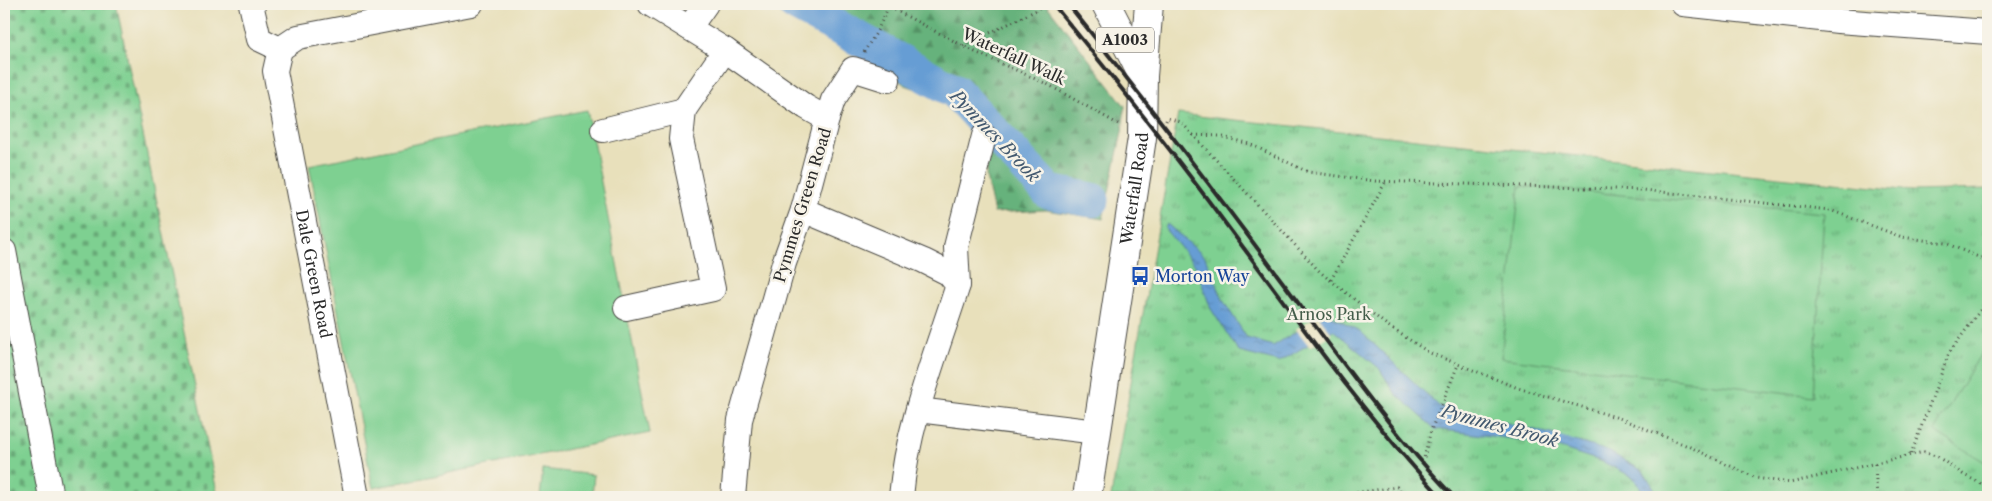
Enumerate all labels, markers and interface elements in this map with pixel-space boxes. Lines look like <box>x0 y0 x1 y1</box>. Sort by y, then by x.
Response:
street label: Waterfall Walk <box>958 23 1070 89</box>
road number: A1003 <box>1096 28 1154 52</box>
water label: Pymmes Brook <box>944 84 1045 187</box>
street label: Pymmes Green Road <box>769 125 835 285</box>
street label: Waterfall Road <box>1116 132 1152 247</box>
street label: Dale Green Road <box>292 208 336 340</box>
bus stop icon: Morton Way <box>1129 265 1151 287</box>
place label: Morton Way <box>1155 266 1251 286</box>
park label: Arnos Park <box>1286 304 1372 324</box>
water label: Pymmes Brook <box>1437 399 1562 452</box>

